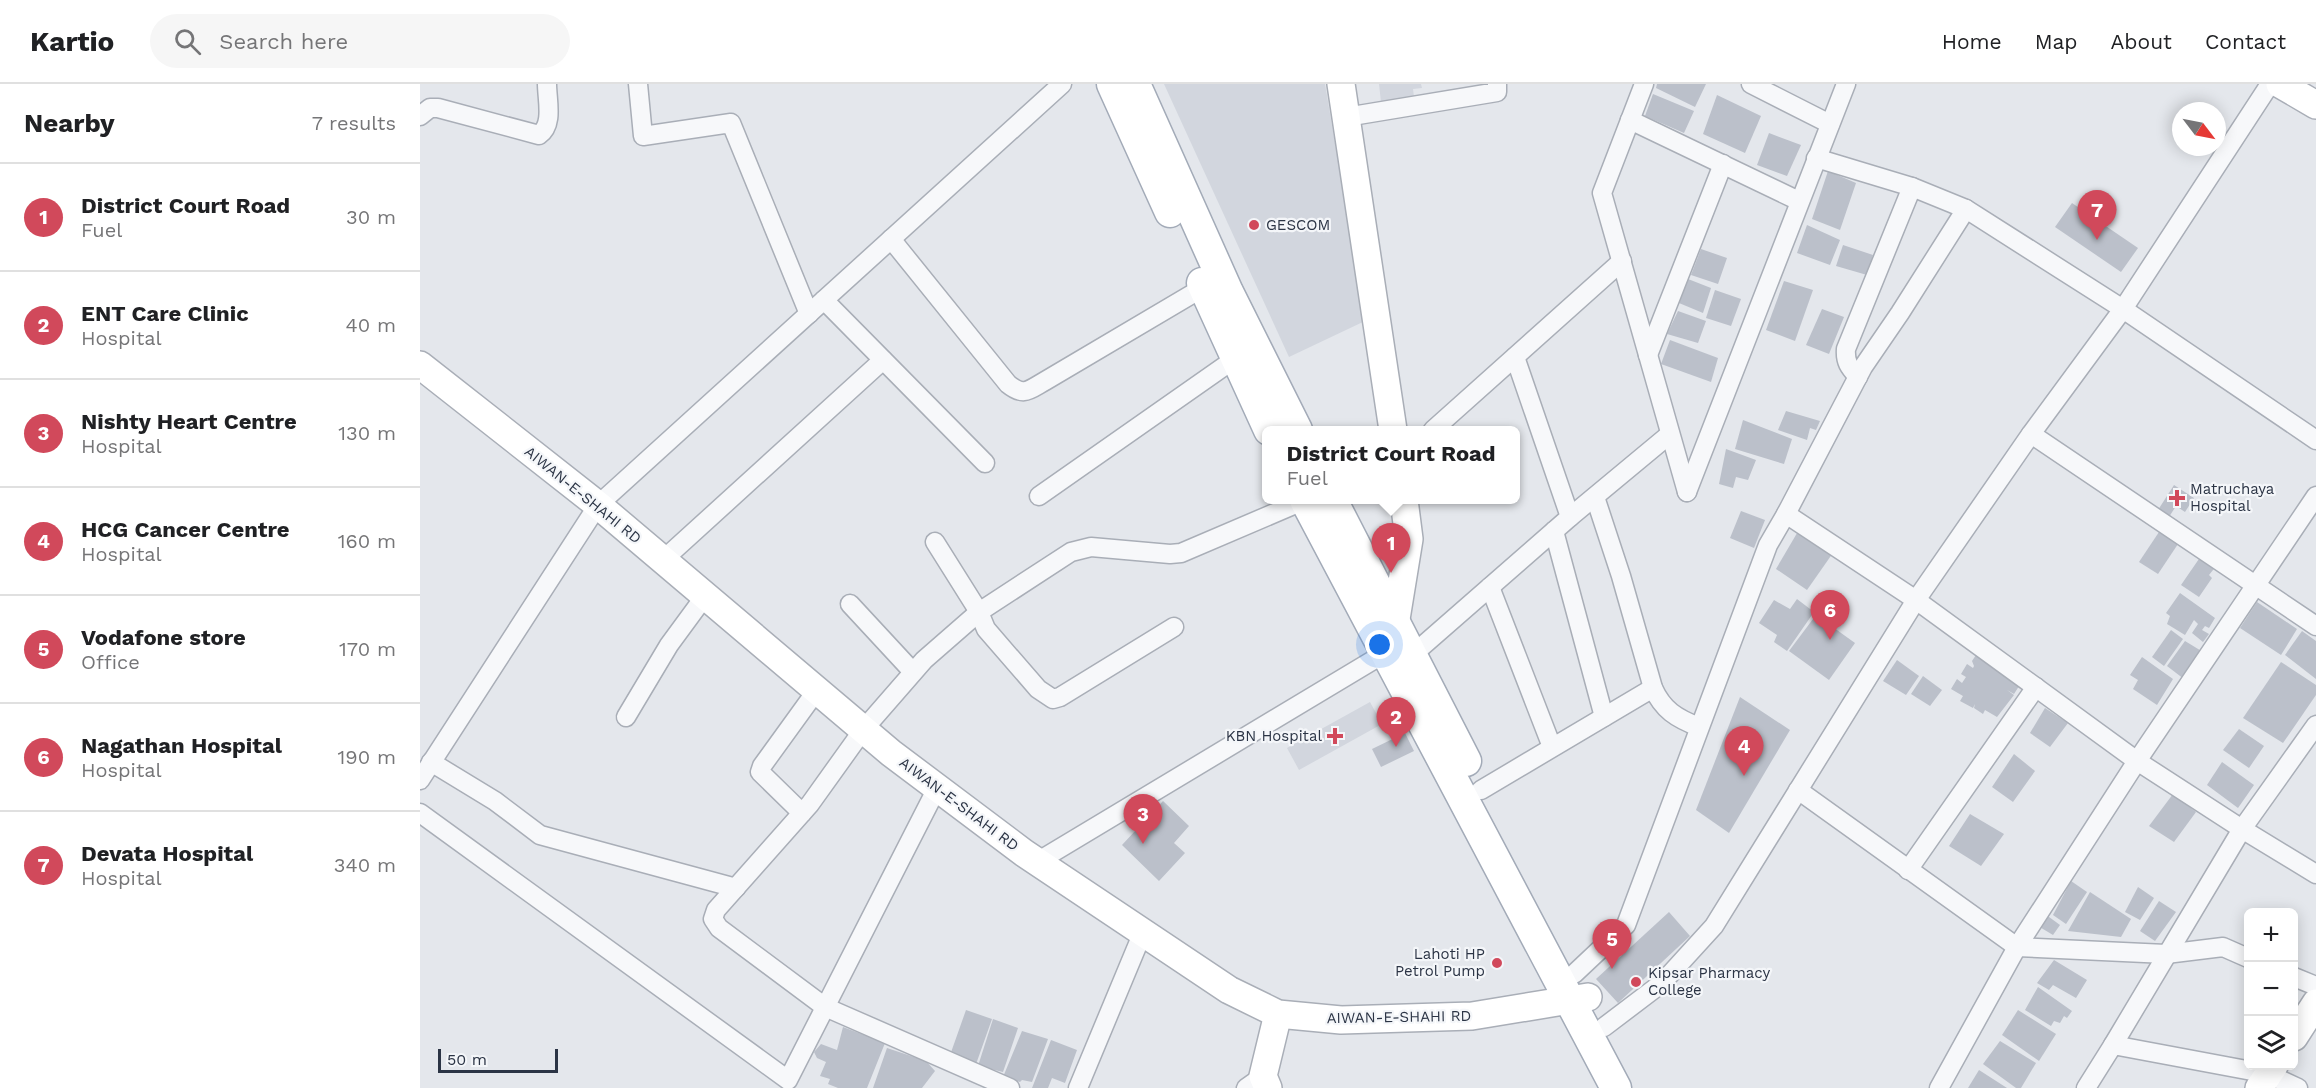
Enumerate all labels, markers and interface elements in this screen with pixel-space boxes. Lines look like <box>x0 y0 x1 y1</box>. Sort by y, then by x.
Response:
search box <box>150 14 570 68</box>
text: Kartio <box>30 25 114 58</box>
icon: search <box>171 25 204 58</box>
text: Search here <box>219 29 348 54</box>
text: Home <box>1942 29 2002 54</box>
text: Map <box>2035 29 2078 54</box>
text: About <box>2111 29 2172 54</box>
text: Contact <box>2205 29 2286 54</box>
north arrow <box>2172 102 2226 156</box>
text: Nearby <box>24 108 115 138</box>
text: 7 results <box>312 111 396 135</box>
pin: 7 <box>2078 190 2116 240</box>
text: District Court Road <box>81 193 290 218</box>
text: 1 <box>39 205 48 229</box>
text: 30 m <box>346 205 396 229</box>
place label: GESCOM <box>1266 216 1330 234</box>
text: Fuel <box>81 218 122 242</box>
marker: GESCOM <box>1247 218 1261 232</box>
text: ENT Care Clinic <box>81 301 249 326</box>
text: 2 <box>38 313 49 337</box>
text: 40 m <box>345 313 396 337</box>
text: Hospital <box>81 326 162 350</box>
text: Nishty Heart Centre <box>81 409 297 434</box>
text: 3 <box>38 421 49 445</box>
text: 130 m <box>338 421 396 445</box>
popup <box>1262 426 1520 504</box>
text: Hospital <box>81 434 162 458</box>
text: District Court Road <box>1286 441 1496 466</box>
street label: AIWAN-E-SHAHI RD <box>521 442 645 548</box>
text: Fuel <box>1286 466 1328 490</box>
place label: Matruchaya Hospital <box>2190 480 2275 515</box>
marker: Matruchaya Hospital <box>2168 489 2186 507</box>
text: HCG Cancer Centre <box>81 517 289 542</box>
pin: 1 <box>1372 524 1410 573</box>
text: 4 <box>37 529 50 553</box>
text: 160 m <box>338 529 396 553</box>
text: Hospital <box>81 542 162 566</box>
pin: 6 <box>1810 590 1850 640</box>
text: Vodafone store <box>81 625 246 650</box>
your location <box>1365 630 1394 659</box>
text: 5 <box>38 637 49 661</box>
text: 170 m <box>339 637 396 661</box>
text: Office <box>81 650 140 674</box>
pin: 2 <box>1376 698 1416 747</box>
pin: 4 <box>1724 726 1764 776</box>
place label: KBN Hospital <box>1226 727 1322 745</box>
marker: KBN Hospital <box>1326 727 1344 745</box>
text: Nagathan Hospital <box>81 733 282 758</box>
text: 6 <box>37 745 50 769</box>
text: 190 m <box>338 745 396 769</box>
street label: AIWAN-E-SHAHI RD <box>896 753 1022 855</box>
text: Hospital <box>81 758 162 782</box>
pin: 3 <box>1124 794 1162 844</box>
text: Devata Hospital <box>81 841 253 866</box>
text: 7 <box>37 853 50 877</box>
text: 340 m <box>334 853 396 877</box>
text: Hospital <box>81 866 162 890</box>
map controls <box>2244 908 2298 1070</box>
button: + <box>2244 908 2298 962</box>
pin: 5 <box>1592 920 1632 969</box>
place label: Lahoti HP Petrol Pump <box>1395 945 1485 980</box>
marker: Lahoti HP Petrol Pump <box>1490 956 1504 970</box>
button: − <box>2244 962 2298 1016</box>
place label: Kipsar Pharmacy College <box>1648 964 1770 999</box>
marker: Kipsar Pharmacy College <box>1629 975 1643 989</box>
street label: AIWAN-E-SHAHI RD <box>1326 1007 1472 1027</box>
button: layers <box>2244 1016 2298 1070</box>
scale bar <box>438 1046 558 1074</box>
text: 50 m <box>447 1050 487 1069</box>

